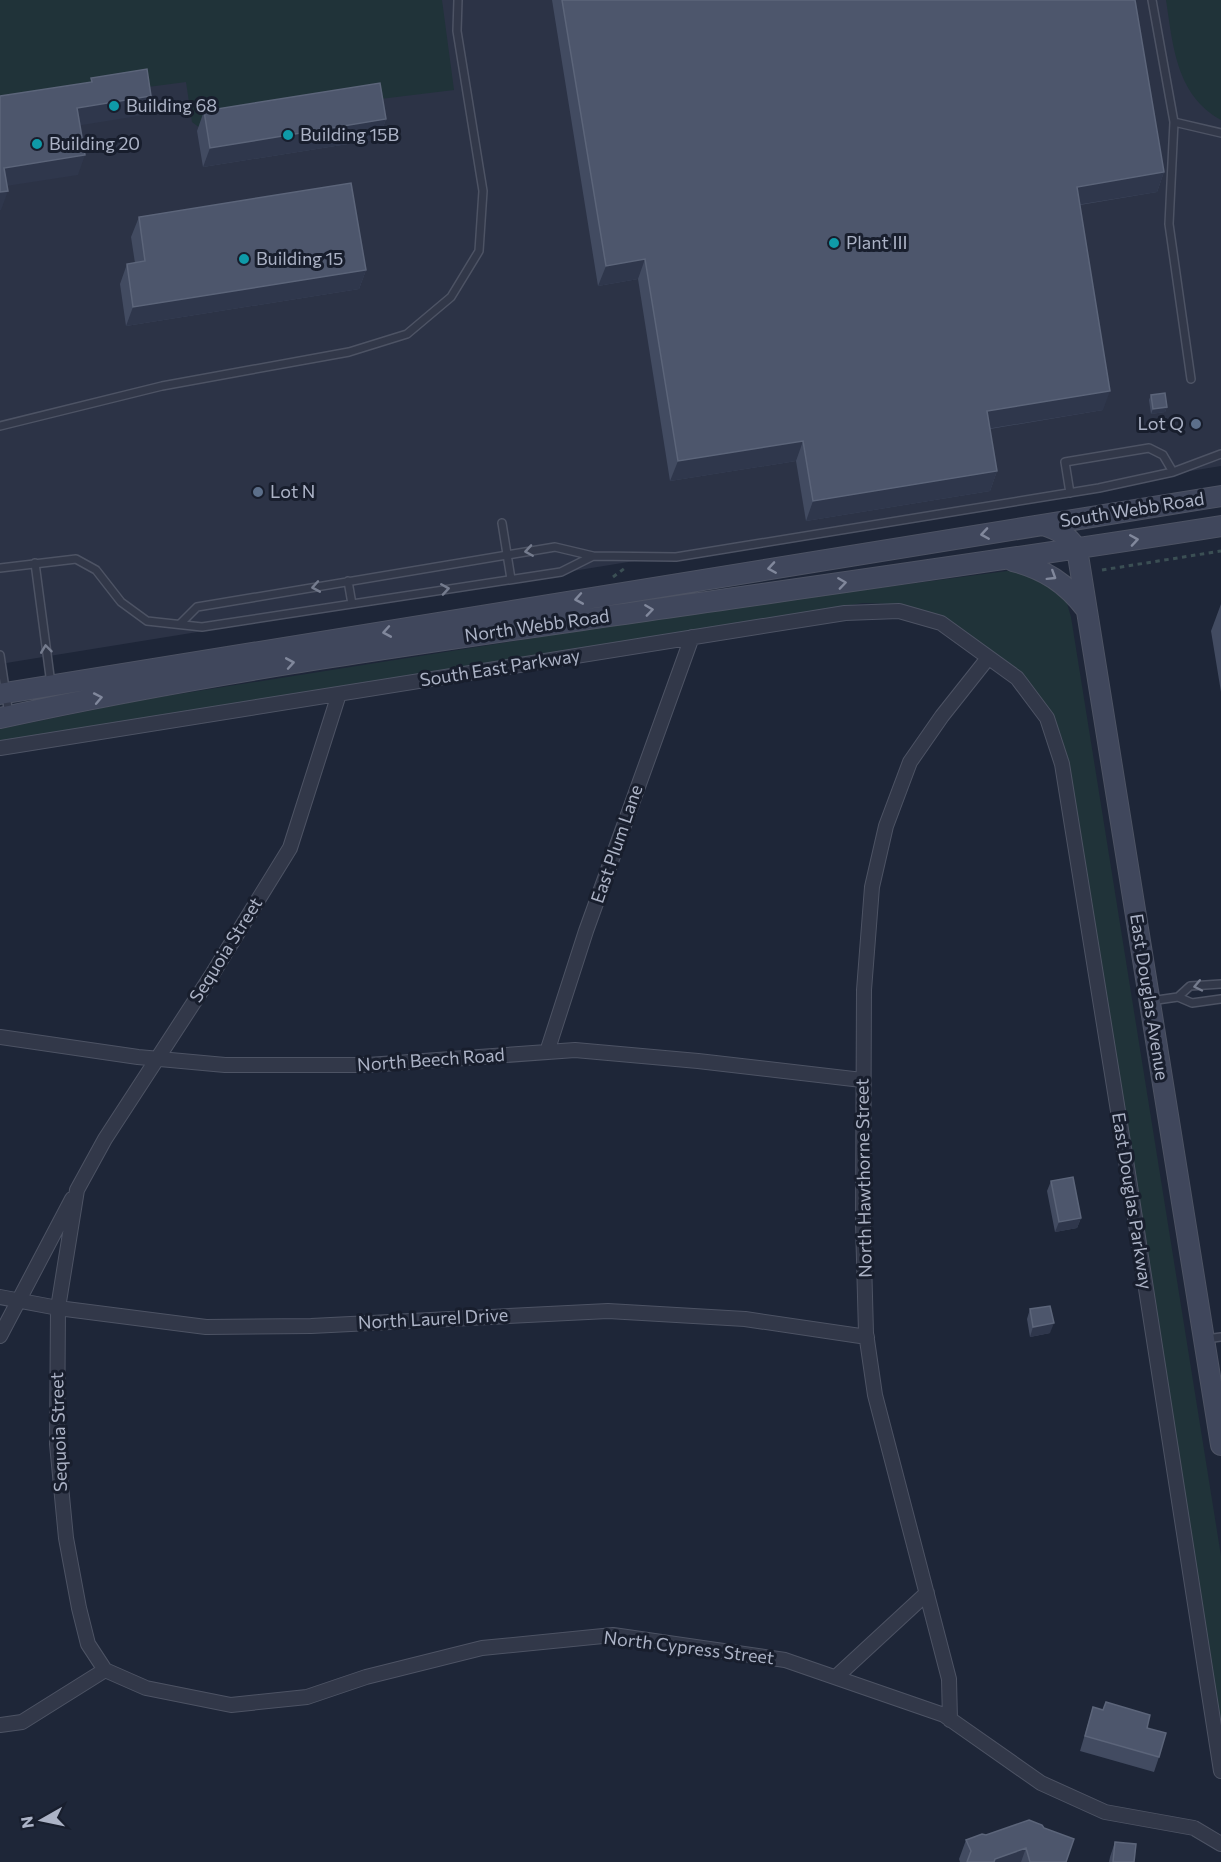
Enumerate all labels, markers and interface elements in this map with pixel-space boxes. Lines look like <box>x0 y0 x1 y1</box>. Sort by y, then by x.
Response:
place label: Building 68 <box>126 94 217 116</box>
marker: Building 68 <box>107 99 121 113</box>
place label: Building 15B <box>300 123 399 145</box>
marker: Building 15B <box>281 128 295 142</box>
place label: Building 20 <box>49 132 140 154</box>
marker: Building 20 <box>30 137 44 151</box>
place label: Plant III <box>846 231 908 253</box>
marker: Plant III <box>827 236 841 250</box>
place label: Building 15 <box>256 247 343 269</box>
marker: Building 15 <box>237 252 251 266</box>
place label: Lot Q <box>1138 412 1184 434</box>
marker: Lot Q <box>1189 417 1203 431</box>
place label: Lot N <box>270 480 315 502</box>
marker: Lot N <box>251 485 265 499</box>
street label: South Webb Road <box>1058 487 1206 531</box>
one-way arrow <box>981 527 991 540</box>
one-way arrow <box>1129 534 1139 547</box>
one-way arrow <box>524 545 533 557</box>
one-way arrow <box>767 562 777 574</box>
one-way arrow <box>1046 569 1056 581</box>
one-way arrow <box>838 577 847 589</box>
one-way arrow <box>311 580 321 593</box>
one-way arrow <box>441 584 450 596</box>
one-way arrow <box>575 593 584 605</box>
street label: North Webb Road <box>463 604 611 646</box>
one-way arrow <box>645 605 654 617</box>
one-way arrow <box>382 625 392 637</box>
street label: South East Parkway <box>418 643 582 691</box>
one-way arrow <box>41 644 53 653</box>
one-way arrow <box>285 657 295 670</box>
one-way arrow <box>93 692 103 705</box>
street label: East Plum Lane <box>586 782 647 906</box>
street label: Sequoia Street <box>184 893 266 1006</box>
street label: East Douglas Avenue <box>1126 912 1174 1082</box>
one-way arrow <box>1193 979 1203 992</box>
street label: North Beech Road <box>356 1043 506 1075</box>
street label: North Hawthorne Street <box>850 1078 876 1278</box>
street label: East Douglas Parkway <box>1108 1111 1158 1291</box>
street label: North Laurel Drive <box>357 1303 509 1333</box>
street label: Sequoia Street <box>45 1372 71 1492</box>
street label: North Cypress Street <box>603 1626 776 1668</box>
north arrow <box>12 1790 72 1850</box>
text: N <box>16 1815 37 1830</box>

